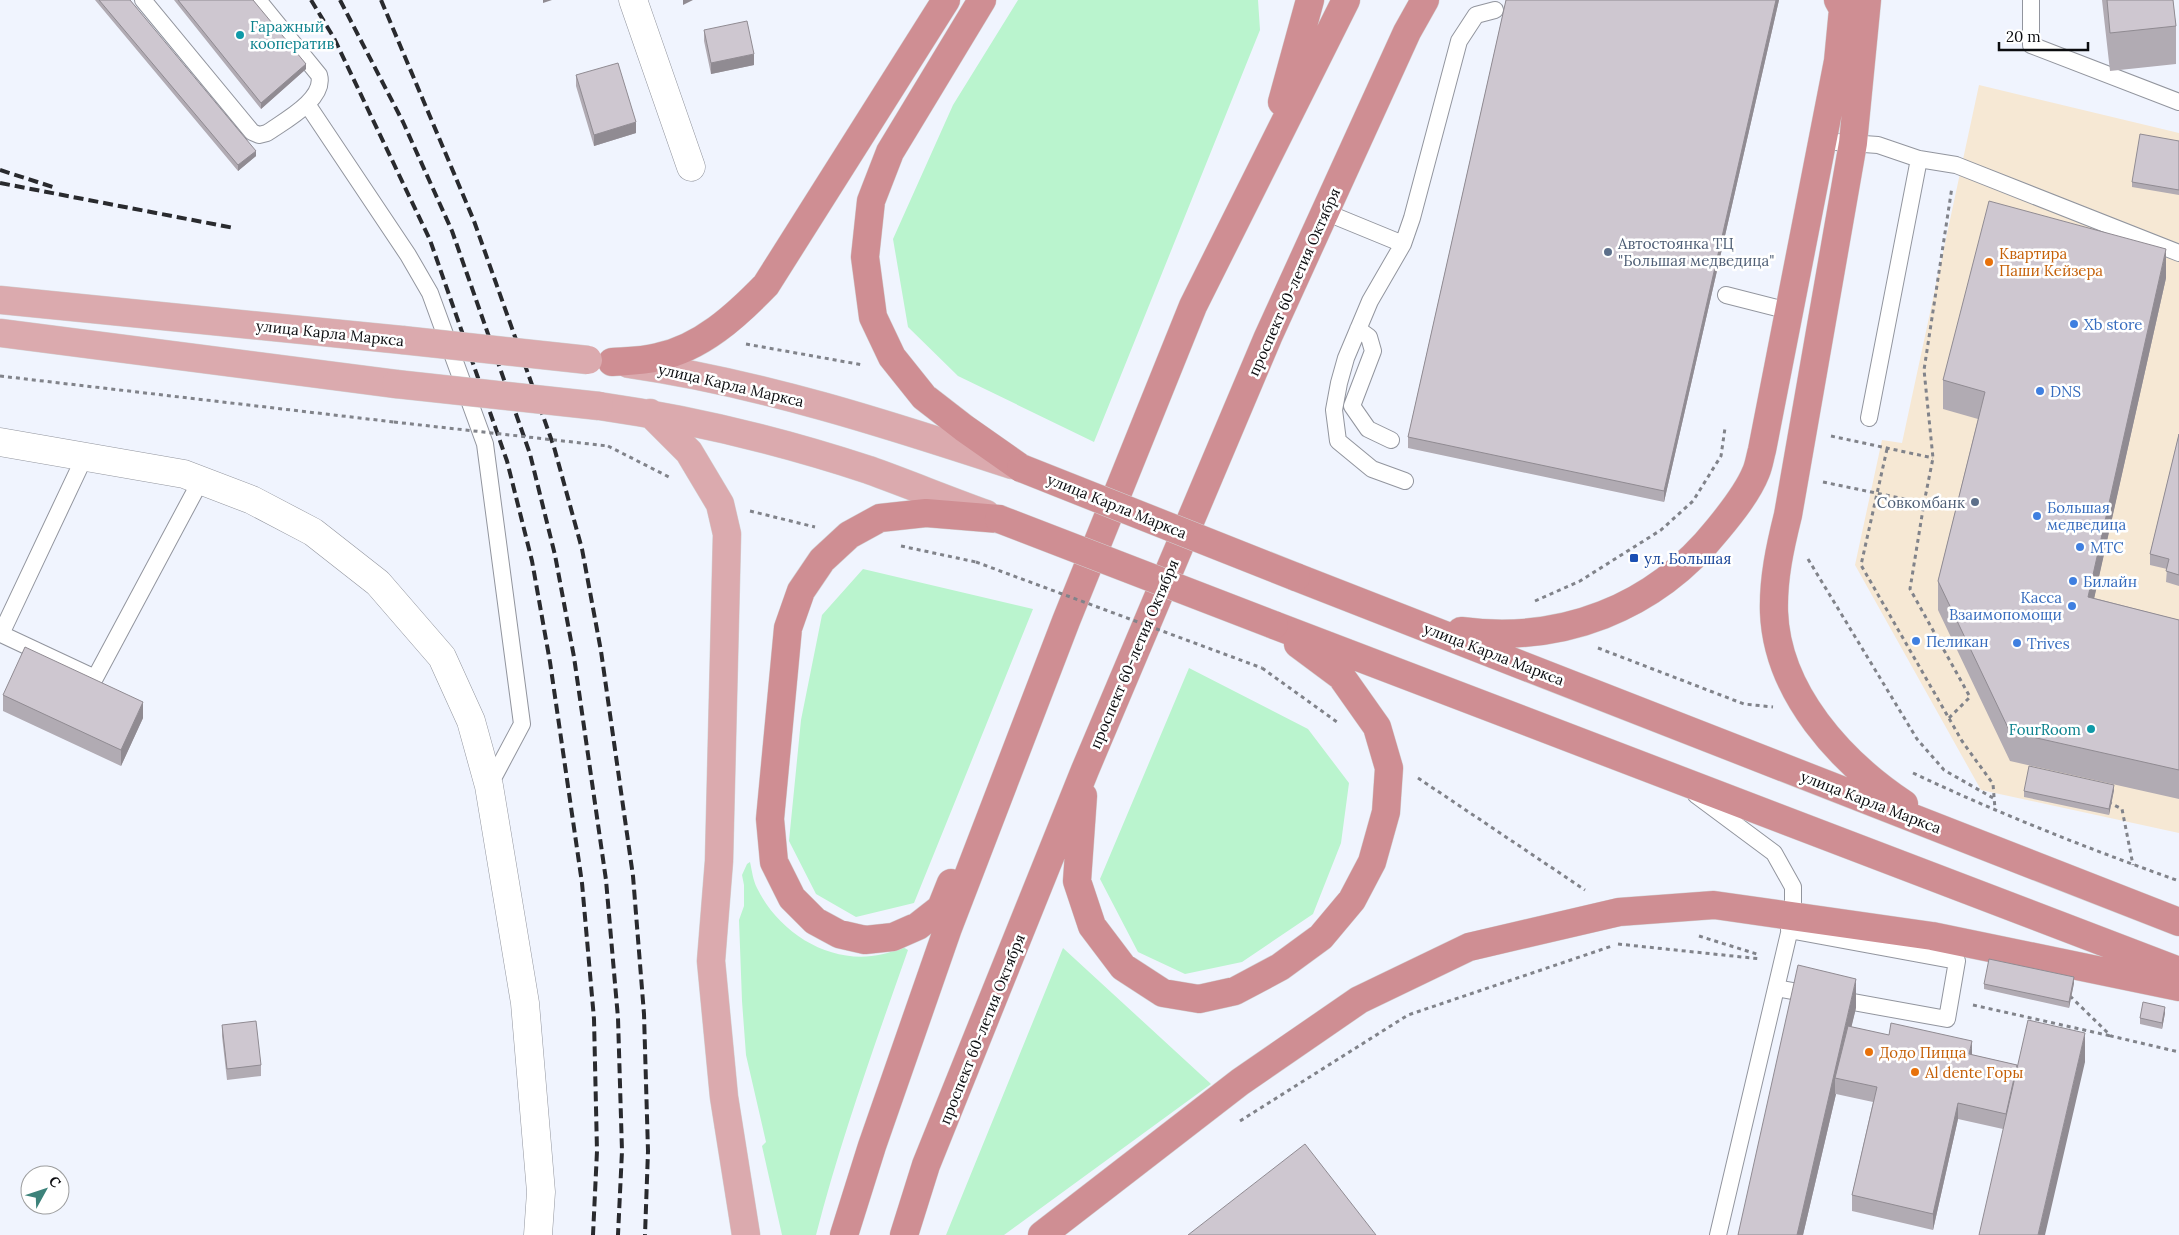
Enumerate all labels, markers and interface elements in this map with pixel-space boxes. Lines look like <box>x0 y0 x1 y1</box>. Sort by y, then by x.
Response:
place label: Гаражный кооператив <box>250 17 334 53</box>
scale bar <box>1999 20 2088 52</box>
text: 20 m <box>2006 27 2041 46</box>
marker: Гаражный кооператив <box>234 29 246 41</box>
street label: проспект 60-летия Октября <box>1244 185 1344 379</box>
place label: Автостоянка ТЦ "Большая медведица" <box>1617 234 1774 270</box>
place label: Квартира Паши Кейзера <box>1999 244 2103 280</box>
marker: Автостоянка ТЦ "Большая медведица" <box>1602 246 1614 258</box>
marker: Квартира Паши Кейзера <box>1983 256 1995 268</box>
place label: Xb store <box>2084 315 2142 334</box>
street label: улица Карла Маркса <box>255 316 405 350</box>
marker: Xb store <box>2068 318 2080 330</box>
street label: улица Карла Маркса <box>656 359 806 411</box>
place label: DNS <box>2050 382 2081 401</box>
marker: DNS <box>2034 385 2046 397</box>
street label: улица Карла Маркса <box>1045 469 1190 543</box>
place label: Совкомбанк <box>1877 493 1965 512</box>
marker: Совкомбанк <box>1969 496 1981 508</box>
place label: Большая медведица <box>2047 498 2126 534</box>
marker: Большая медведица <box>2031 510 2043 522</box>
place label: МТС <box>2090 538 2124 557</box>
marker: МТС <box>2074 541 2086 553</box>
place label: ул. Большая <box>1644 549 1731 568</box>
marker: ул. Большая <box>1628 552 1640 564</box>
street label: проспект 60-летия Октября <box>1085 556 1183 752</box>
place label: Билайн <box>2083 572 2137 591</box>
marker: Билайн <box>2067 575 2079 587</box>
place label: Касса Взаимопомощи <box>1949 588 2062 624</box>
marker: Касса Взаимопомощи <box>2066 600 2078 612</box>
street label: улица Карла Маркса <box>1421 618 1567 690</box>
place label: Пеликан <box>1926 632 1989 651</box>
place label: Trives <box>2027 634 2070 653</box>
marker: Пеликан <box>1910 635 1922 647</box>
marker: Trives <box>2011 637 2023 649</box>
place label: FourRoom <box>2009 720 2081 739</box>
marker: FourRoom <box>2085 723 2097 735</box>
street label: улица Карла Маркса <box>1798 766 1944 838</box>
street label: проспект 60-летия Октября <box>935 931 1029 1127</box>
place label: Додо Пицца <box>1879 1043 1967 1062</box>
marker: Додо Пицца <box>1863 1046 1875 1058</box>
place label: Al dente Горы <box>1924 1063 2023 1082</box>
marker: Al dente Горы <box>1909 1066 1921 1078</box>
north arrow <box>20 1165 70 1215</box>
text: С <box>45 1172 65 1191</box>

